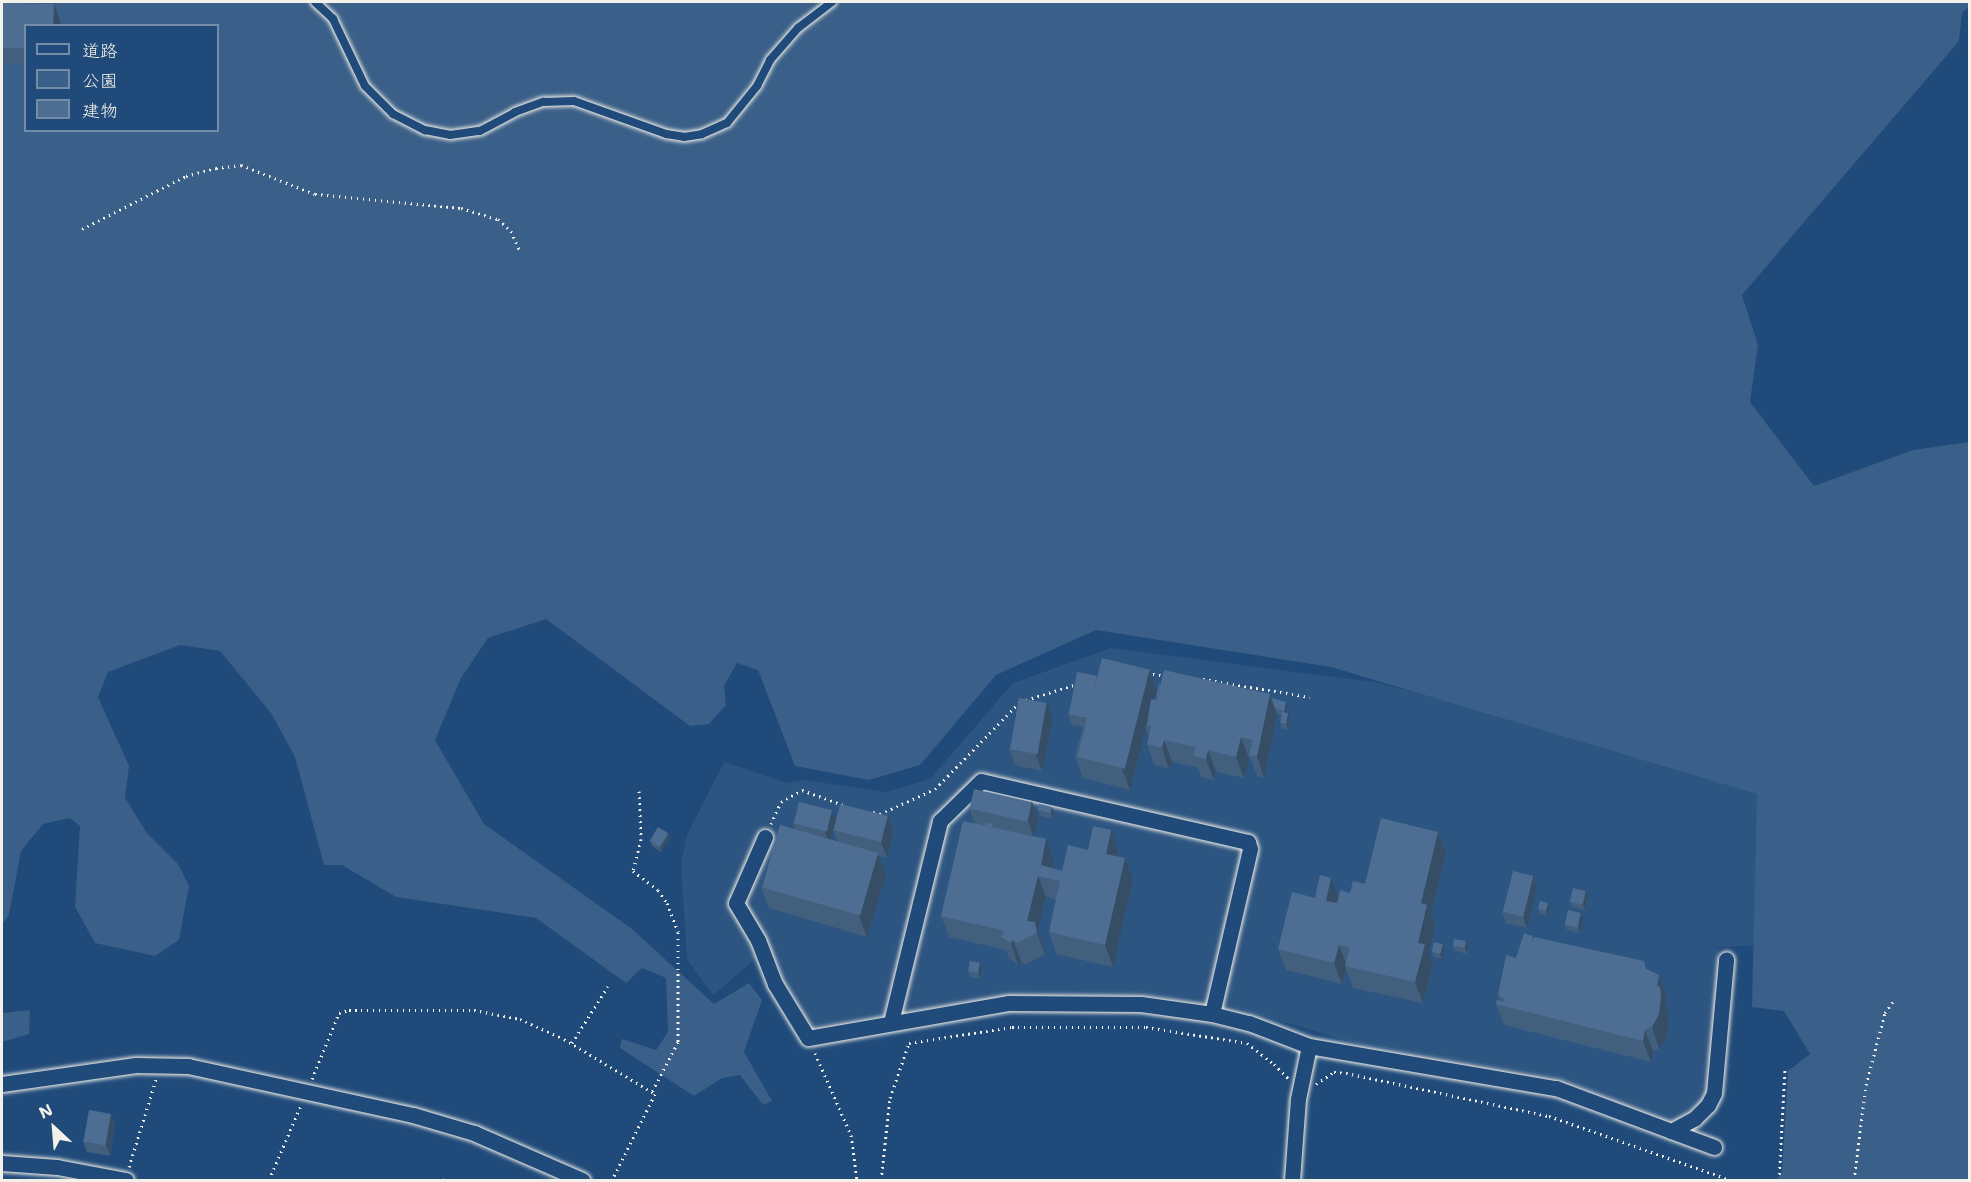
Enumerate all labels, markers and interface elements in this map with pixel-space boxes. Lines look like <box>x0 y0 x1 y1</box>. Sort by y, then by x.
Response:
legend <box>24 24 219 132</box>
text: 道路 <box>82 39 118 63</box>
text: 公園 <box>82 69 118 93</box>
text: 建物 <box>82 99 118 123</box>
north arrow <box>24 1098 84 1158</box>
text: N <box>36 1099 56 1124</box>

